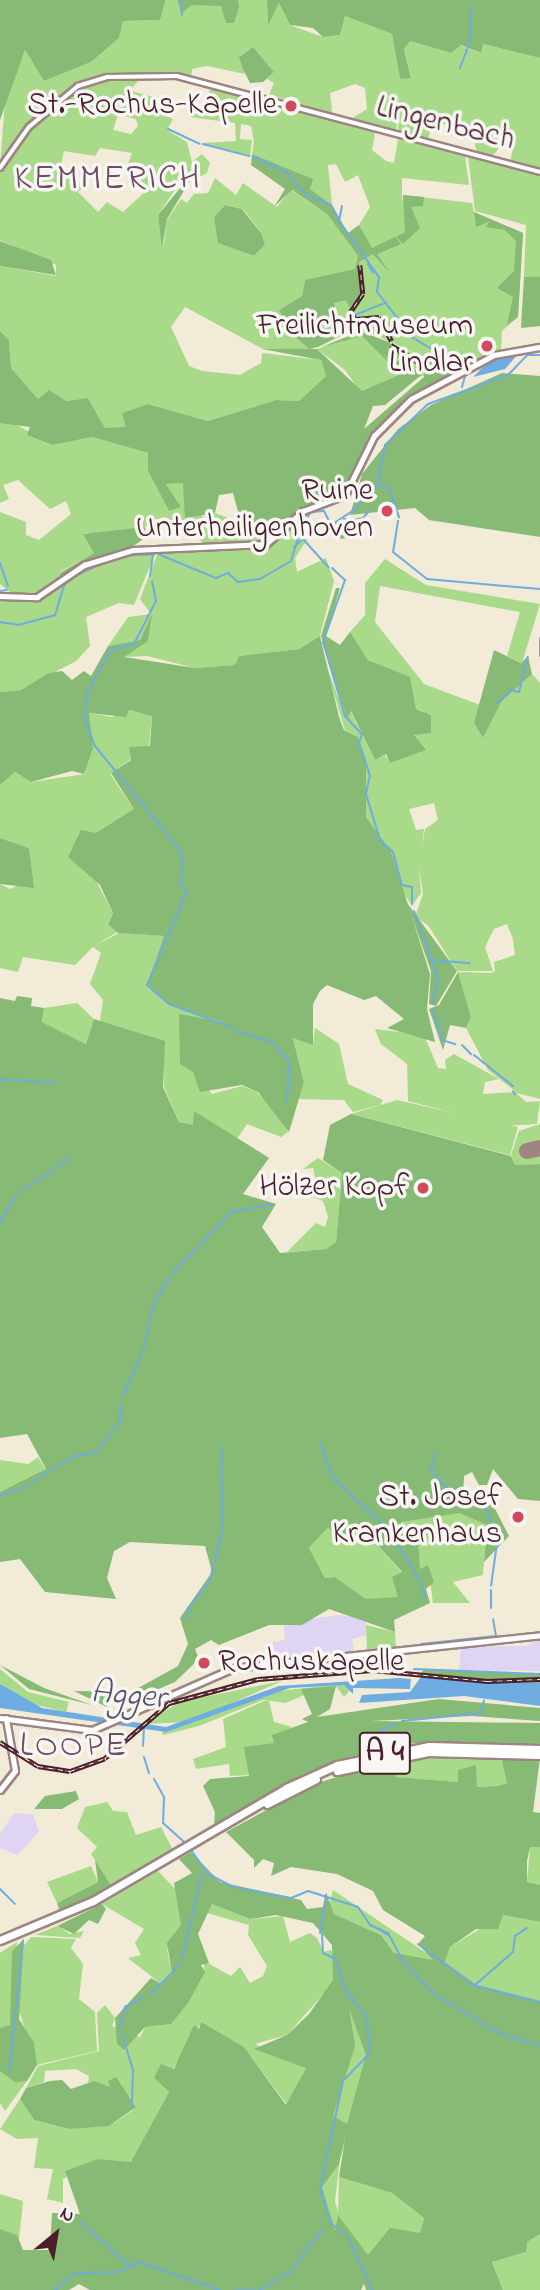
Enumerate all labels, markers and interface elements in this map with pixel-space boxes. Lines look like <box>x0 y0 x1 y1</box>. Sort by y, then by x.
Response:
place label: St.-Rochus-Kapelle <box>27 87 277 125</box>
street label: Lingenbach <box>372 89 518 161</box>
marker: St.-Rochus-Kapelle <box>283 98 299 114</box>
district label: KEMMERICH <box>16 159 200 201</box>
place label: Freilichtmuseum Lindlar <box>257 309 473 384</box>
marker: Freilichtmuseum Lindlar <box>479 338 495 354</box>
place label: Ruine Unterheiligenhoven <box>136 474 373 549</box>
marker: Ruine Unterheiligenhoven <box>379 503 395 519</box>
place label: Hölzer Kopf <box>259 1169 409 1207</box>
marker: Hölzer Kopf <box>415 1180 431 1196</box>
place label: St. Josef Krankenhaus <box>332 1480 502 1555</box>
marker: St. Josef Krankenhaus <box>508 1507 528 1527</box>
place label: Rochuskapelle <box>218 1644 404 1682</box>
marker: Rochuskapelle <box>196 1655 212 1671</box>
water label: Agger <box>89 1674 167 1720</box>
district label: LOOPE <box>20 1726 128 1768</box>
road number: A 4 <box>359 1726 411 1779</box>
north arrow <box>21 2199 91 2269</box>
text: N <box>54 2200 79 2230</box>

